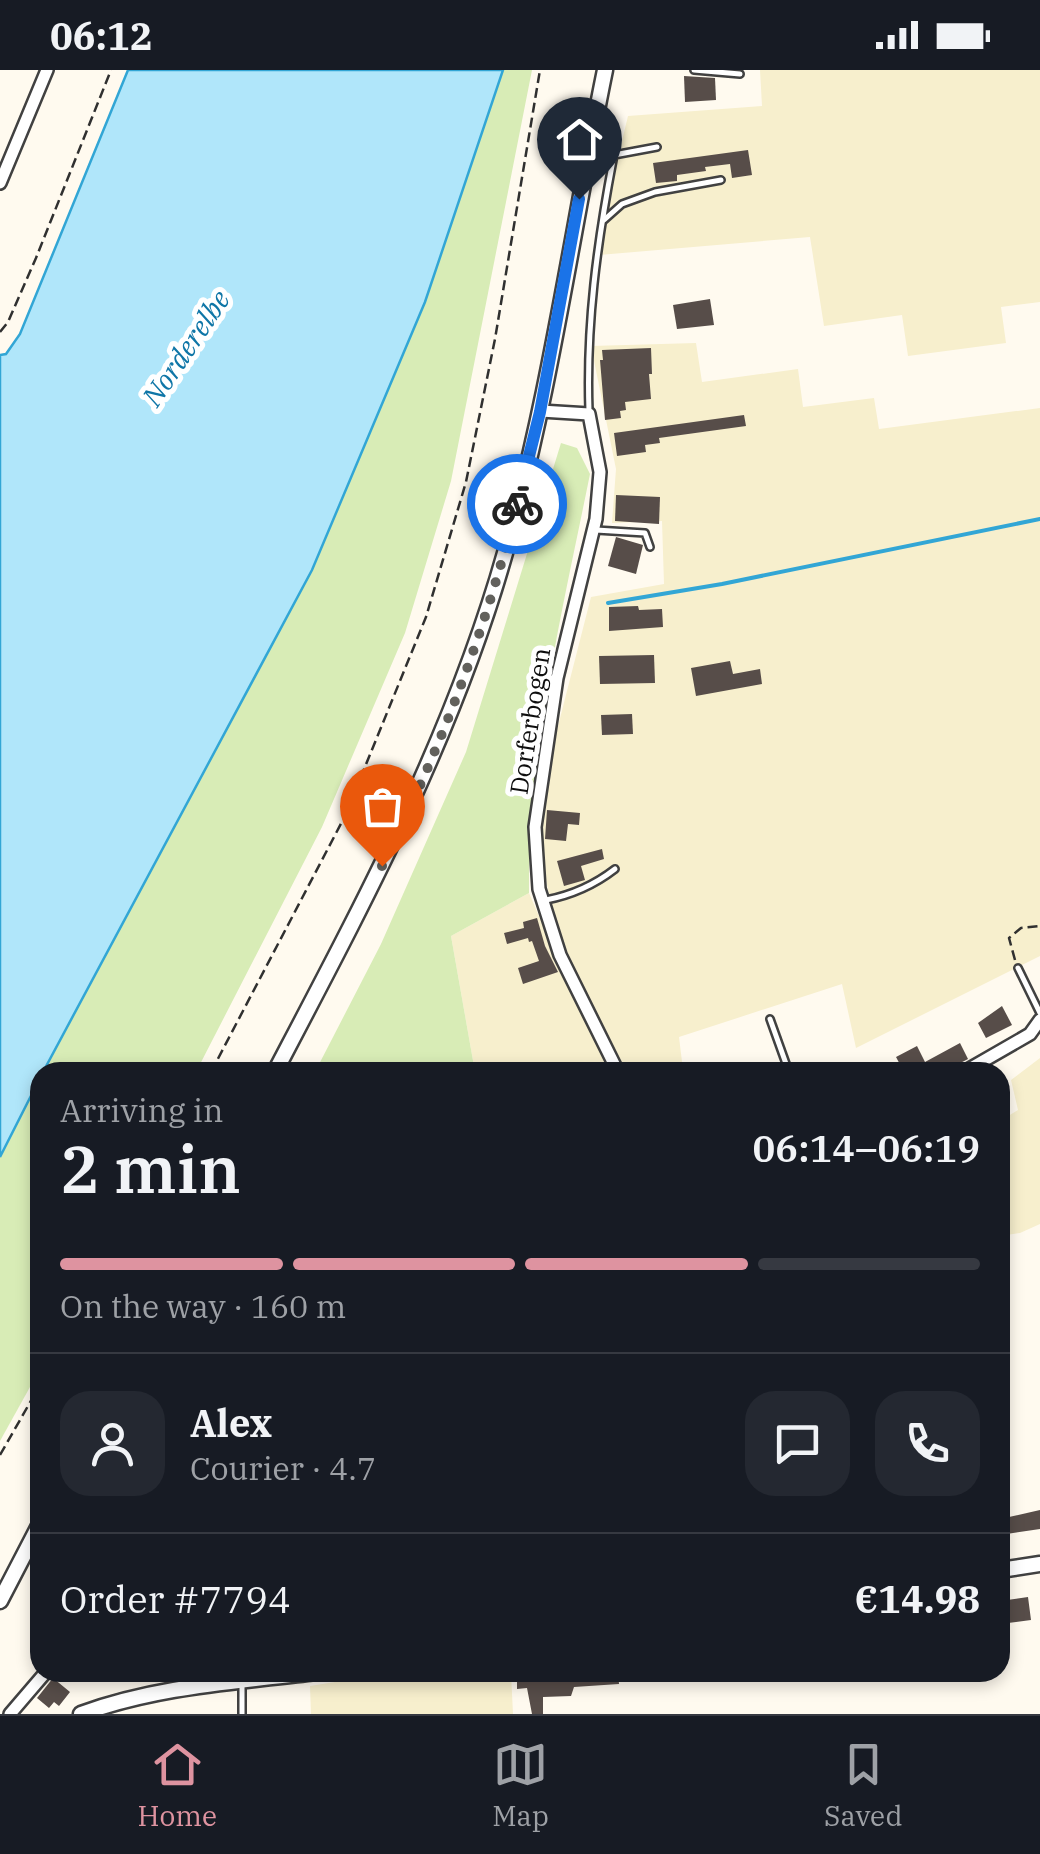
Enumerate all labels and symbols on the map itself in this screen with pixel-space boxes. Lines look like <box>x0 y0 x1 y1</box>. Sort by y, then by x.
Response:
pin <box>537 97 622 200</box>
water label: Norderelbe <box>133 282 238 414</box>
courier <box>467 454 567 554</box>
street label: Dorferbogen <box>502 645 557 797</box>
pin <box>340 764 425 867</box>

